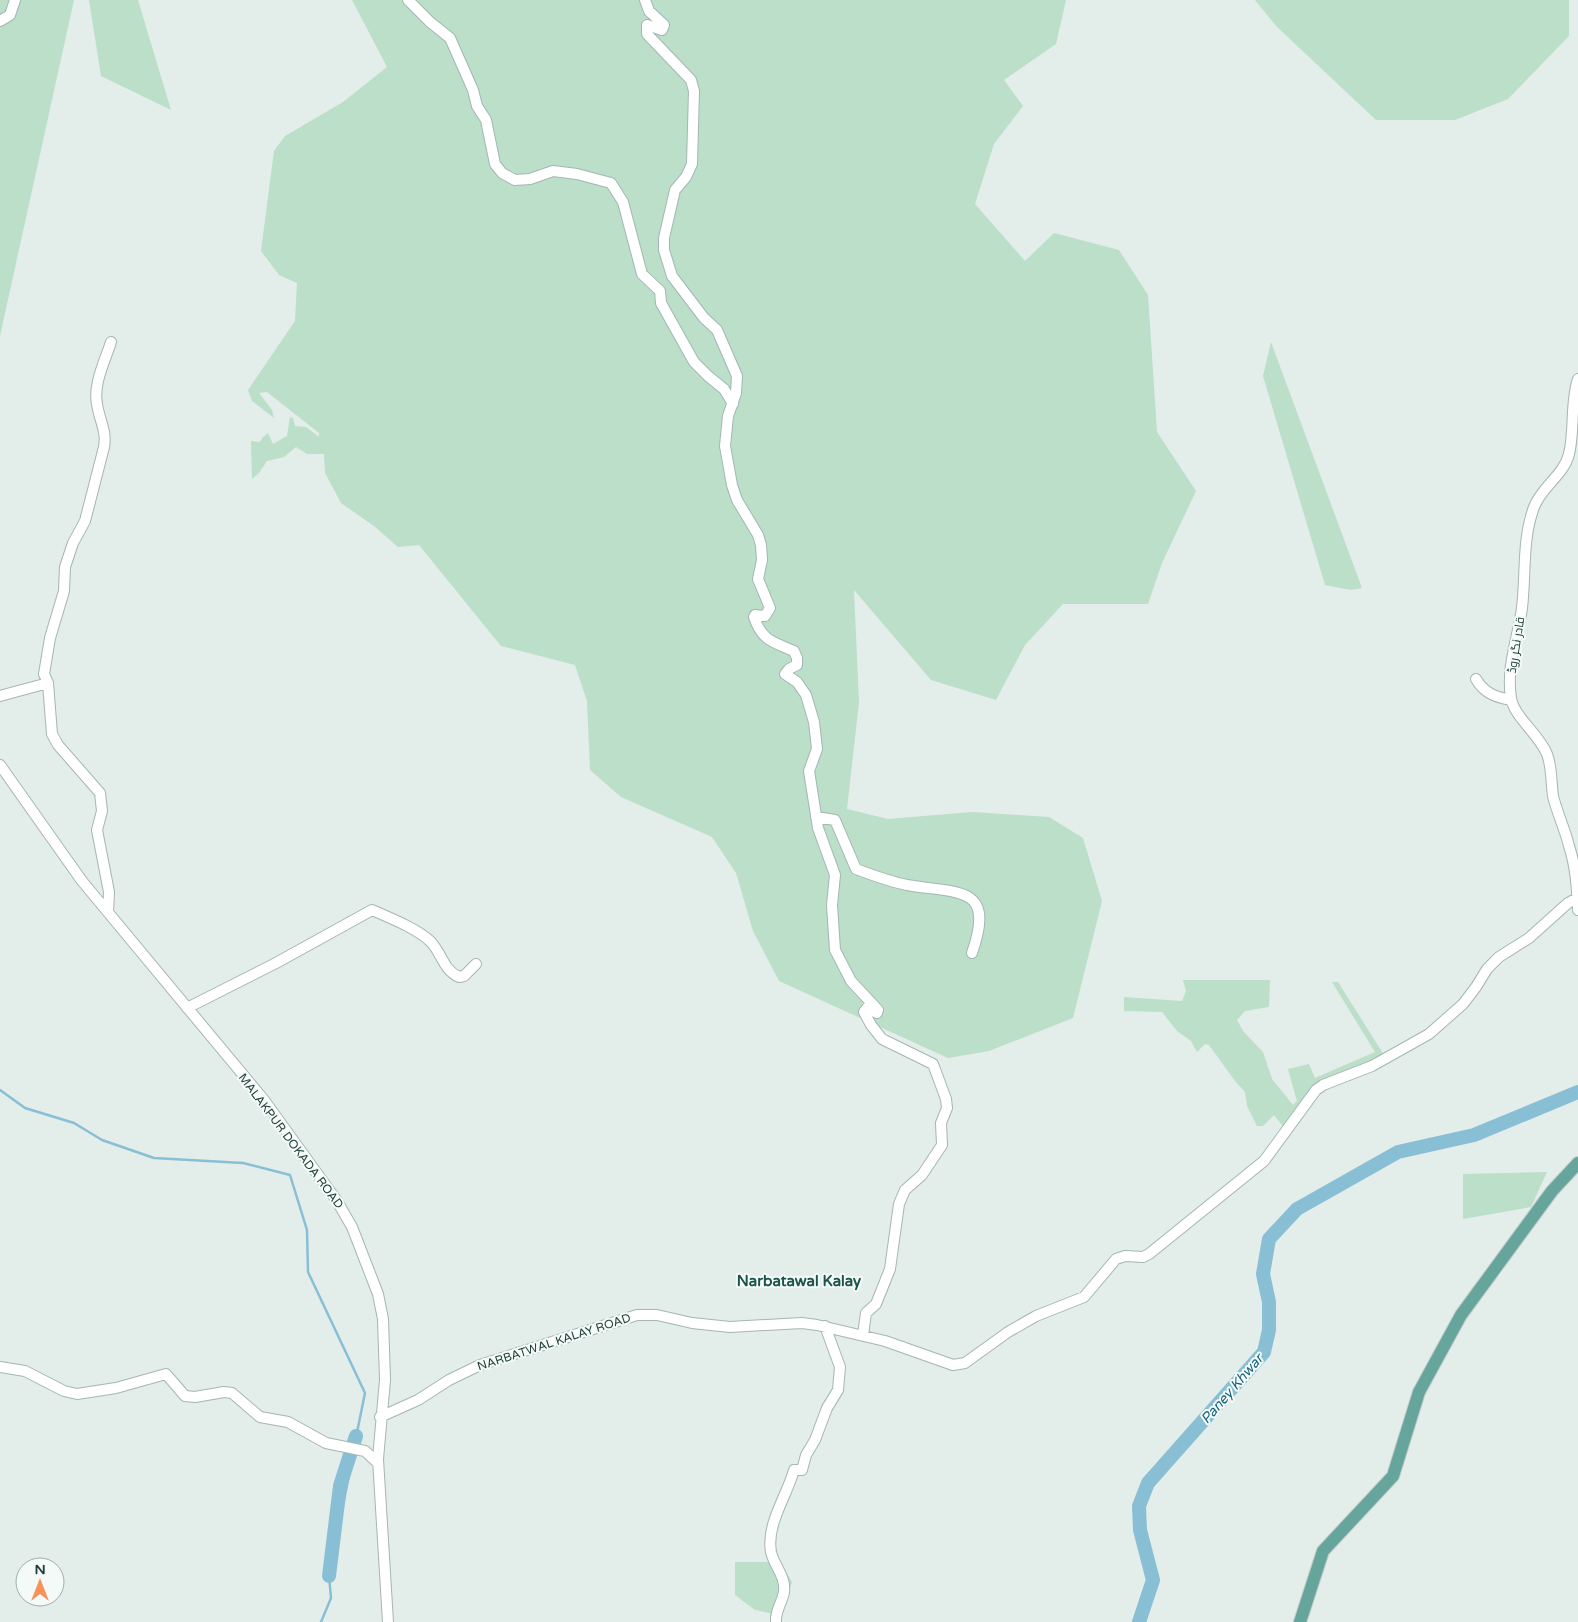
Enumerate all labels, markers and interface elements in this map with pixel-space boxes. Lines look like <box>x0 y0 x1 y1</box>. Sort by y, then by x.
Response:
street label: قادر نگر روڈ <box>1505 616 1527 674</box>
street label: MALAKPUR DOKADA ROAD <box>236 1071 346 1211</box>
district label: Narbatawal Kalay <box>737 1272 861 1291</box>
street label: NARBATWAL KALAY ROAD <box>475 1311 633 1373</box>
water label: Paney Khwar <box>1197 1350 1268 1427</box>
north arrow <box>15 1557 65 1607</box>
text: N <box>34 1561 46 1578</box>

